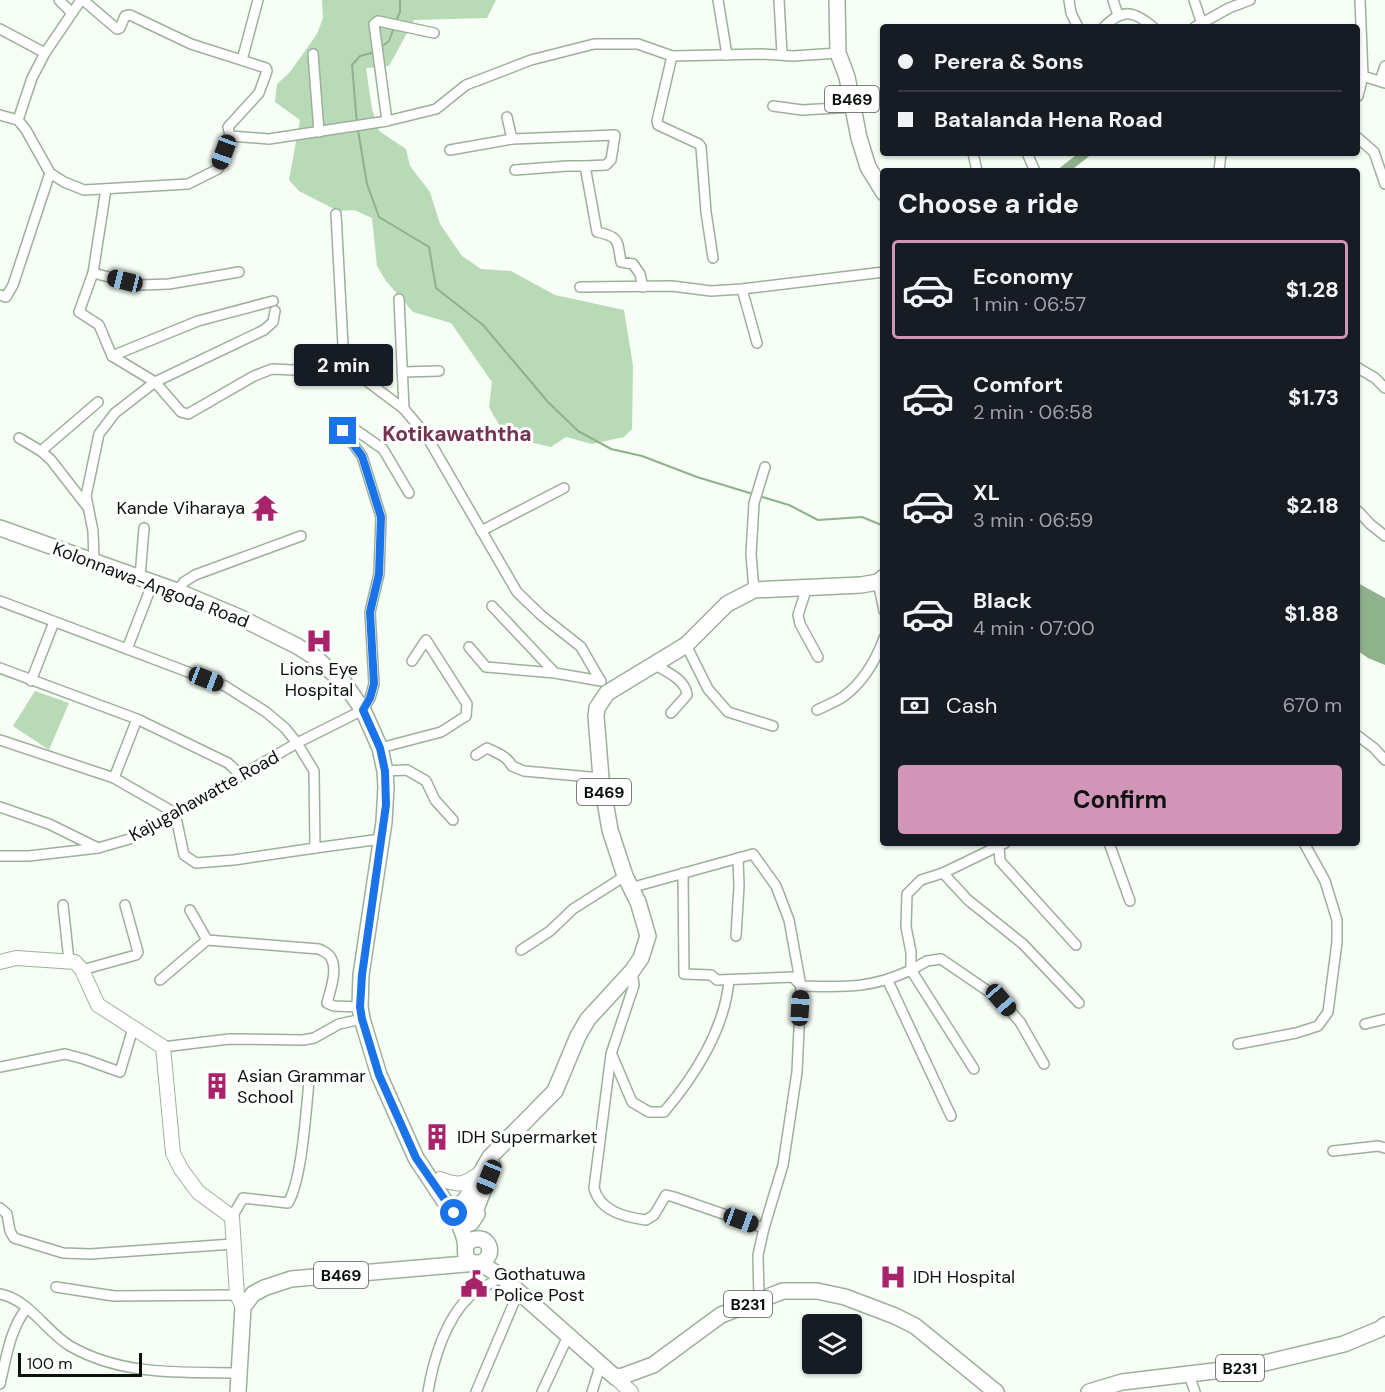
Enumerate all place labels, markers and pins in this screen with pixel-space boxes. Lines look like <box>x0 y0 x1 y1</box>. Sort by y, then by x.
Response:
temple icon: Kande Viharaya <box>250 493 280 523</box>
place label: Kande Viharaya <box>117 496 245 520</box>
hospital icon: Lions Eye Hospital <box>304 626 334 656</box>
place label: Lions Eye Hospital <box>280 657 358 702</box>
place label: Asian Grammar School <box>237 1064 366 1109</box>
building icon: Asian Grammar School <box>202 1071 232 1101</box>
building icon: IDH Supermarket <box>422 1122 452 1152</box>
place label: IDH Supermarket <box>457 1125 597 1149</box>
place label: Gothatuwa Police Post <box>494 1262 585 1307</box>
hospital icon: IDH Hospital <box>878 1262 908 1292</box>
place label: IDH Hospital <box>913 1265 1015 1289</box>
public building icon: Gothatuwa Police Post <box>459 1269 489 1299</box>

